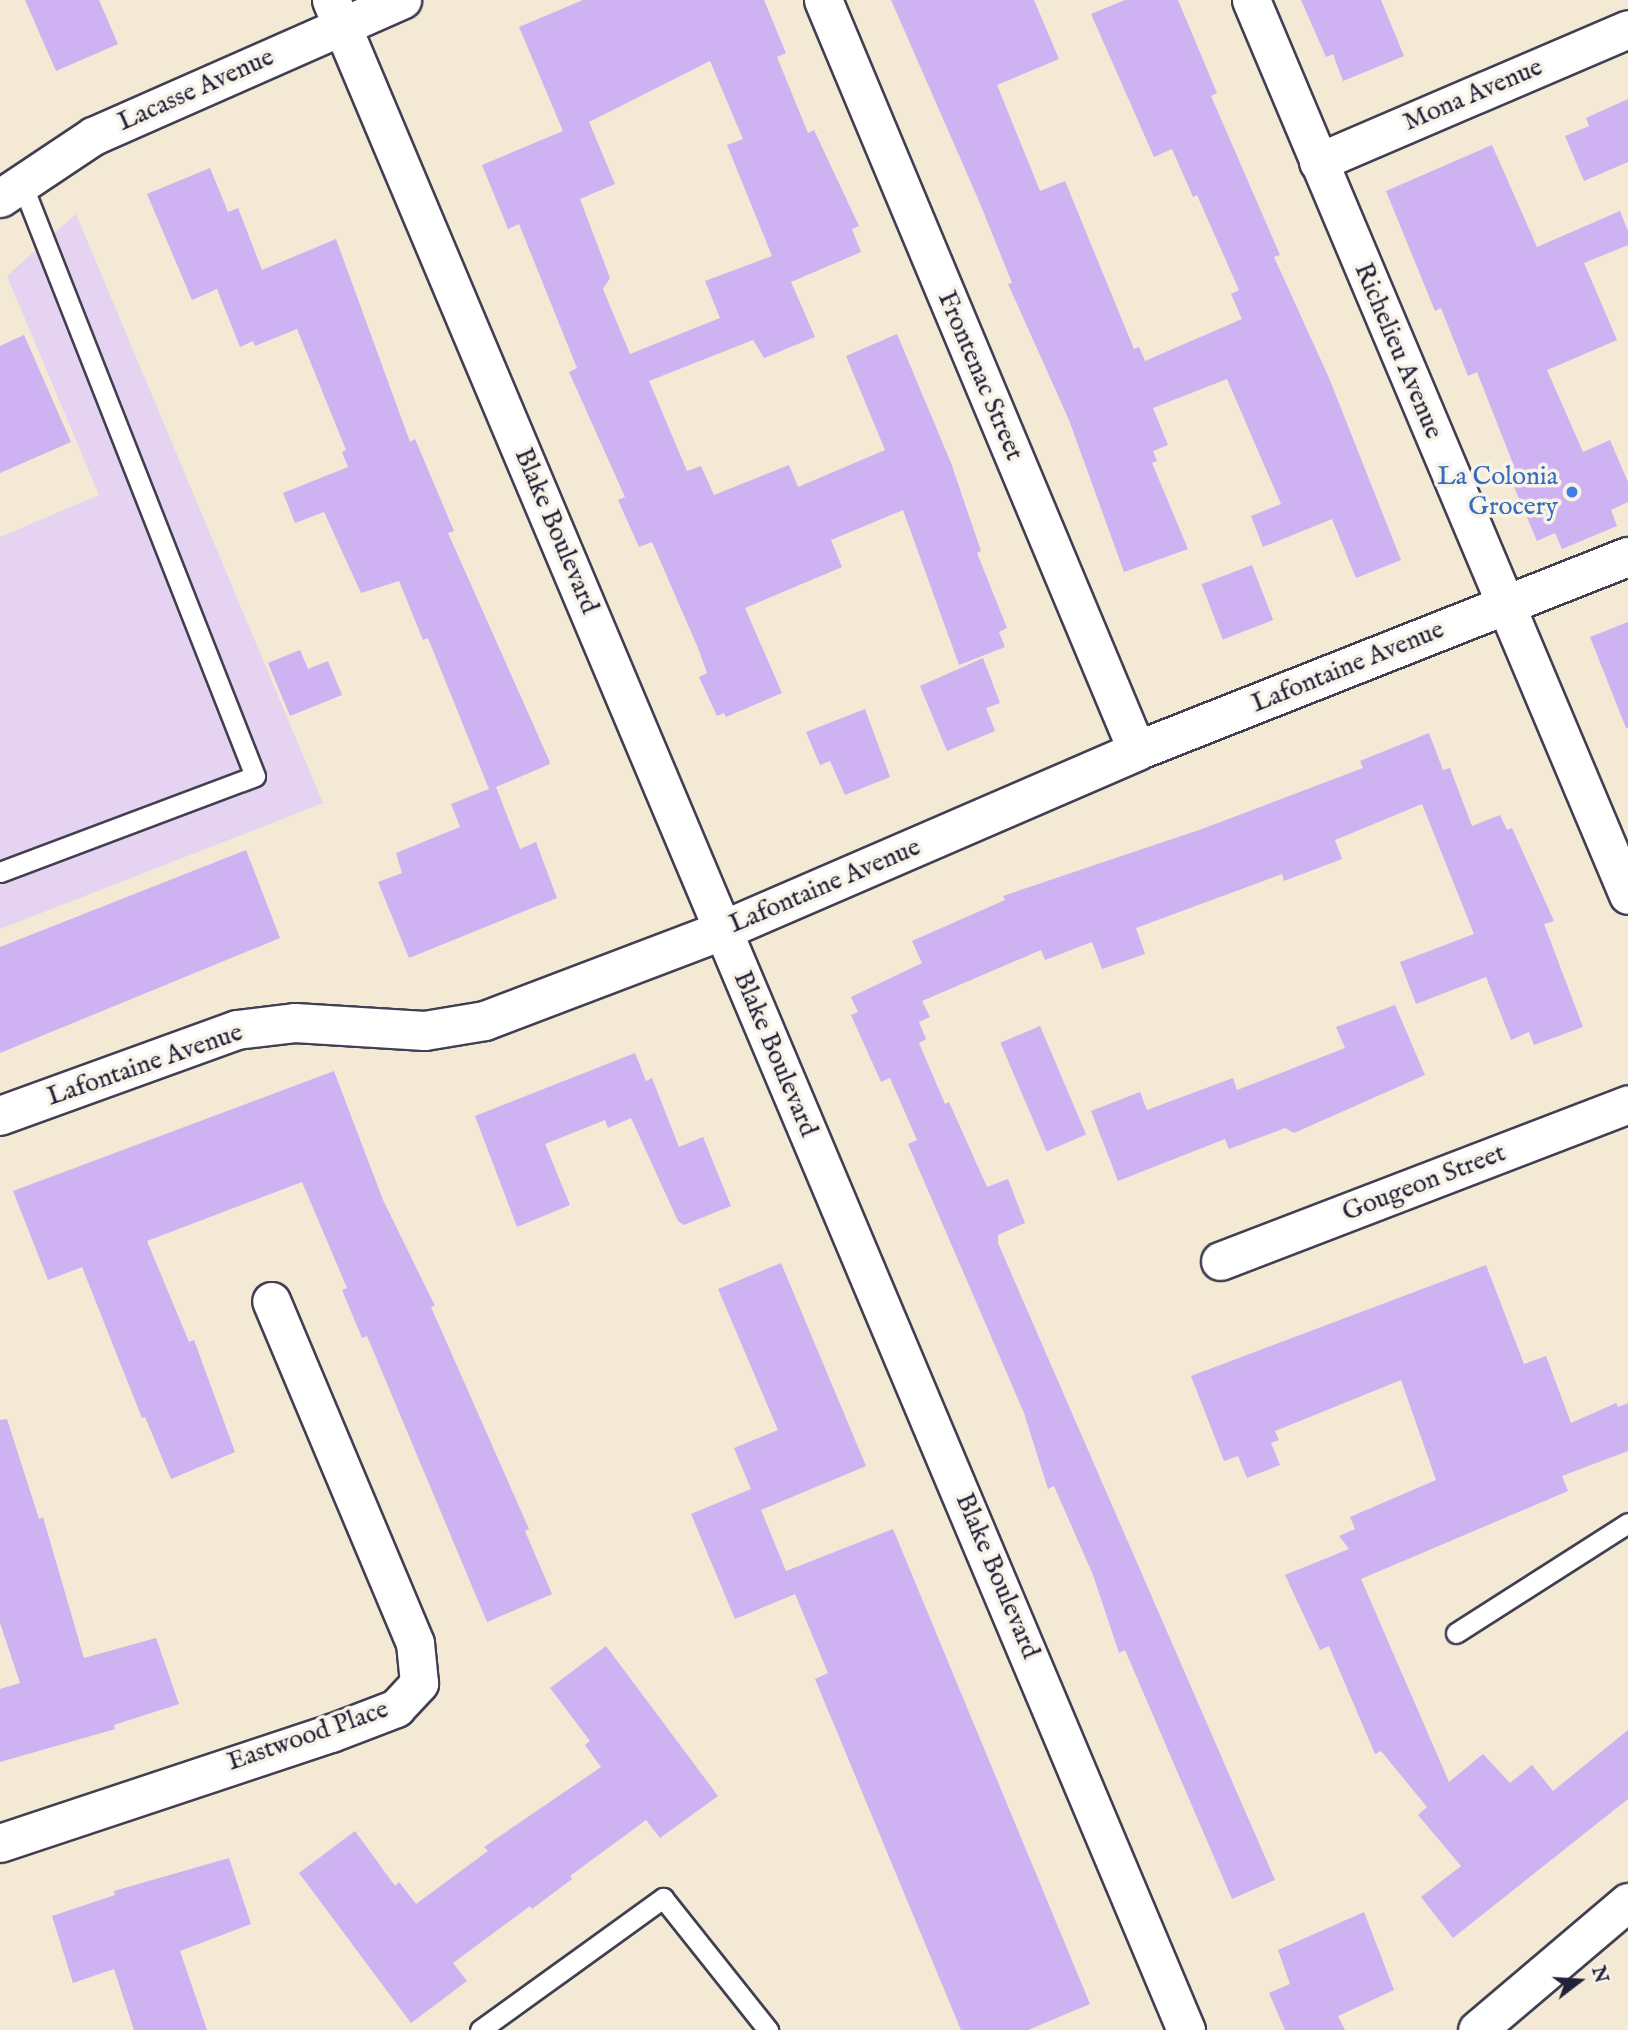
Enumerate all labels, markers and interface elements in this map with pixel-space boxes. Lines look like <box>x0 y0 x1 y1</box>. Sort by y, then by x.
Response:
street label: Lacasse Avenue <box>113 42 279 138</box>
street label: Mona Avenue <box>1399 52 1547 138</box>
street label: Richelieu Avenue <box>1347 258 1449 444</box>
street label: Frontenac Street <box>930 287 1030 465</box>
street label: Blake Boulevard <box>507 444 605 618</box>
place label: La Colonia Grocery <box>1437 461 1558 522</box>
marker: La Colonia Grocery <box>1564 484 1580 500</box>
street label: Lafontaine Avenue <box>1247 614 1449 720</box>
street label: Lafontaine Avenue <box>725 832 925 940</box>
street label: Blake Boulevard <box>726 967 824 1141</box>
street label: Lafontaine Avenue <box>43 1017 247 1113</box>
street label: Gougeon Street <box>1338 1138 1510 1228</box>
street label: Blake Boulevard <box>948 1489 1046 1663</box>
street label: Eastwood Place <box>223 1694 393 1778</box>
north arrow <box>1544 1946 1614 2016</box>
text: N <box>1585 1963 1613 1986</box>

